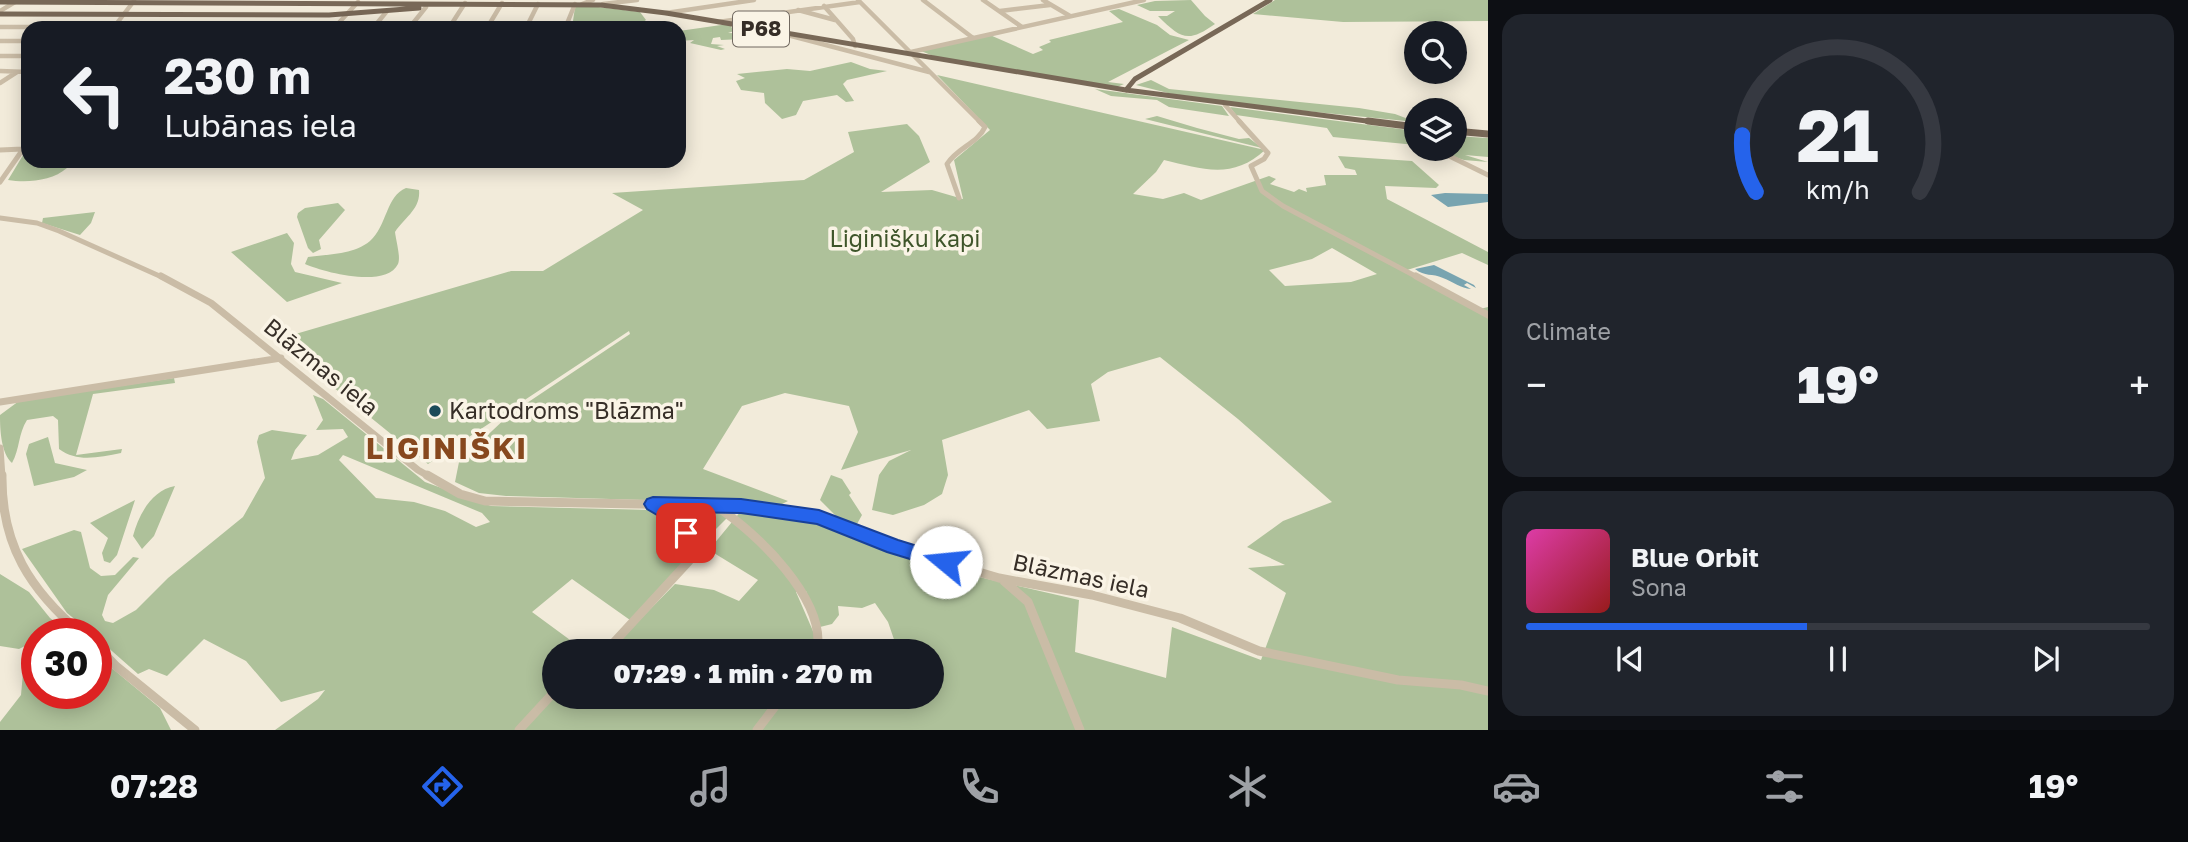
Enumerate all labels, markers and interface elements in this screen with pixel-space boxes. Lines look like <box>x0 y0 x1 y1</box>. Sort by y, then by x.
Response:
road number: P68 <box>733 12 789 46</box>
map controls <box>1404 21 1467 161</box>
button: search <box>1404 21 1467 84</box>
text: 230 m <box>164 46 311 105</box>
icon: left <box>49 49 140 140</box>
text: 21 <box>1797 92 1879 179</box>
button: layers <box>1404 98 1467 161</box>
text: Lubānas iela <box>164 106 357 144</box>
text: km/h <box>1806 174 1870 205</box>
park label: Liginišķu kapi <box>830 224 980 253</box>
street label: Blāzmas iela <box>259 312 384 421</box>
text: Climate <box>1526 317 1611 345</box>
text: 19° <box>1797 352 1879 414</box>
text: − <box>1526 362 1547 407</box>
text: + <box>2129 362 2150 407</box>
place label: Kartodroms "Blāzma" <box>449 396 684 424</box>
marker: Kartodroms "Blāzma" <box>427 403 443 419</box>
district label: LIGINIŠKI <box>366 430 528 466</box>
pin <box>656 503 716 563</box>
icon: arrive <box>667 514 705 552</box>
position arrow <box>909 525 983 599</box>
text: Blue Orbit <box>1631 542 1759 573</box>
street label: Blāzmas iela <box>1010 547 1152 603</box>
text: Sona <box>1631 573 1687 601</box>
speed limit sign: 30 <box>21 618 112 709</box>
icon: previous <box>1611 640 1649 678</box>
icon: pause <box>1819 640 1857 678</box>
icon: next <box>2027 640 2065 678</box>
text: 07:29 · 1 min · 270 m <box>614 658 872 689</box>
icon: directions <box>418 762 467 811</box>
icon: music <box>686 762 735 811</box>
icon: phone <box>955 762 1004 811</box>
icon: climate <box>1223 762 1272 811</box>
icon: car <box>1492 762 1541 811</box>
icon: filters <box>1760 762 1809 811</box>
text: 07:28 <box>110 767 198 805</box>
text: 19° <box>2029 767 2078 805</box>

